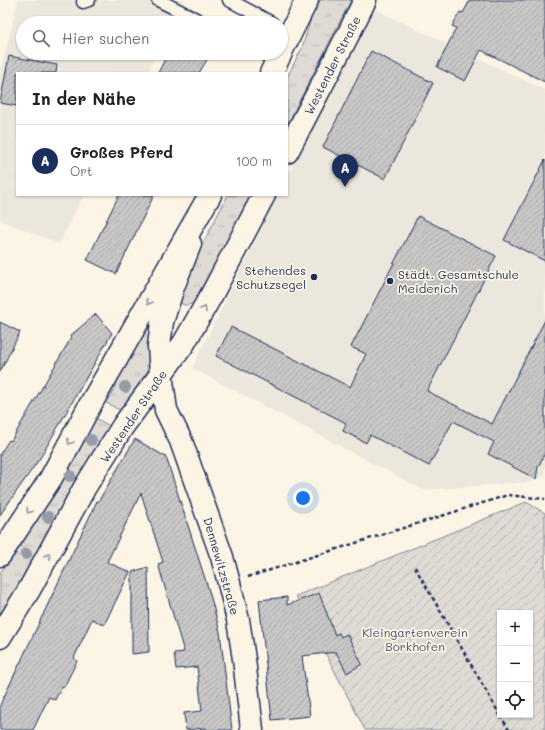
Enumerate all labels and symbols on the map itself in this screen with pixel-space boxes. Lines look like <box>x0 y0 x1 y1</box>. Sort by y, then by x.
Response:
street label: Westender Straße <box>300 13 364 117</box>
pin: A <box>332 154 358 187</box>
place label: Stehendes Schutzsegel <box>236 262 306 292</box>
place label: Städt. Gesamtschule Meiderich <box>398 266 519 296</box>
marker: Stehendes Schutzsegel <box>309 272 319 282</box>
marker: Städt. Gesamtschule Meiderich <box>385 276 395 286</box>
one-way arrow <box>147 298 154 305</box>
one-way arrow <box>199 306 206 313</box>
street label: Westender Straße <box>96 366 170 466</box>
one-way arrow <box>68 437 75 445</box>
your location <box>293 488 313 508</box>
one-way arrow <box>26 507 34 514</box>
street label: Dennewitzstraße <box>200 515 244 617</box>
one-way arrow <box>43 553 50 560</box>
park label: Kleingartenverein Borkhofen <box>362 624 468 654</box>

